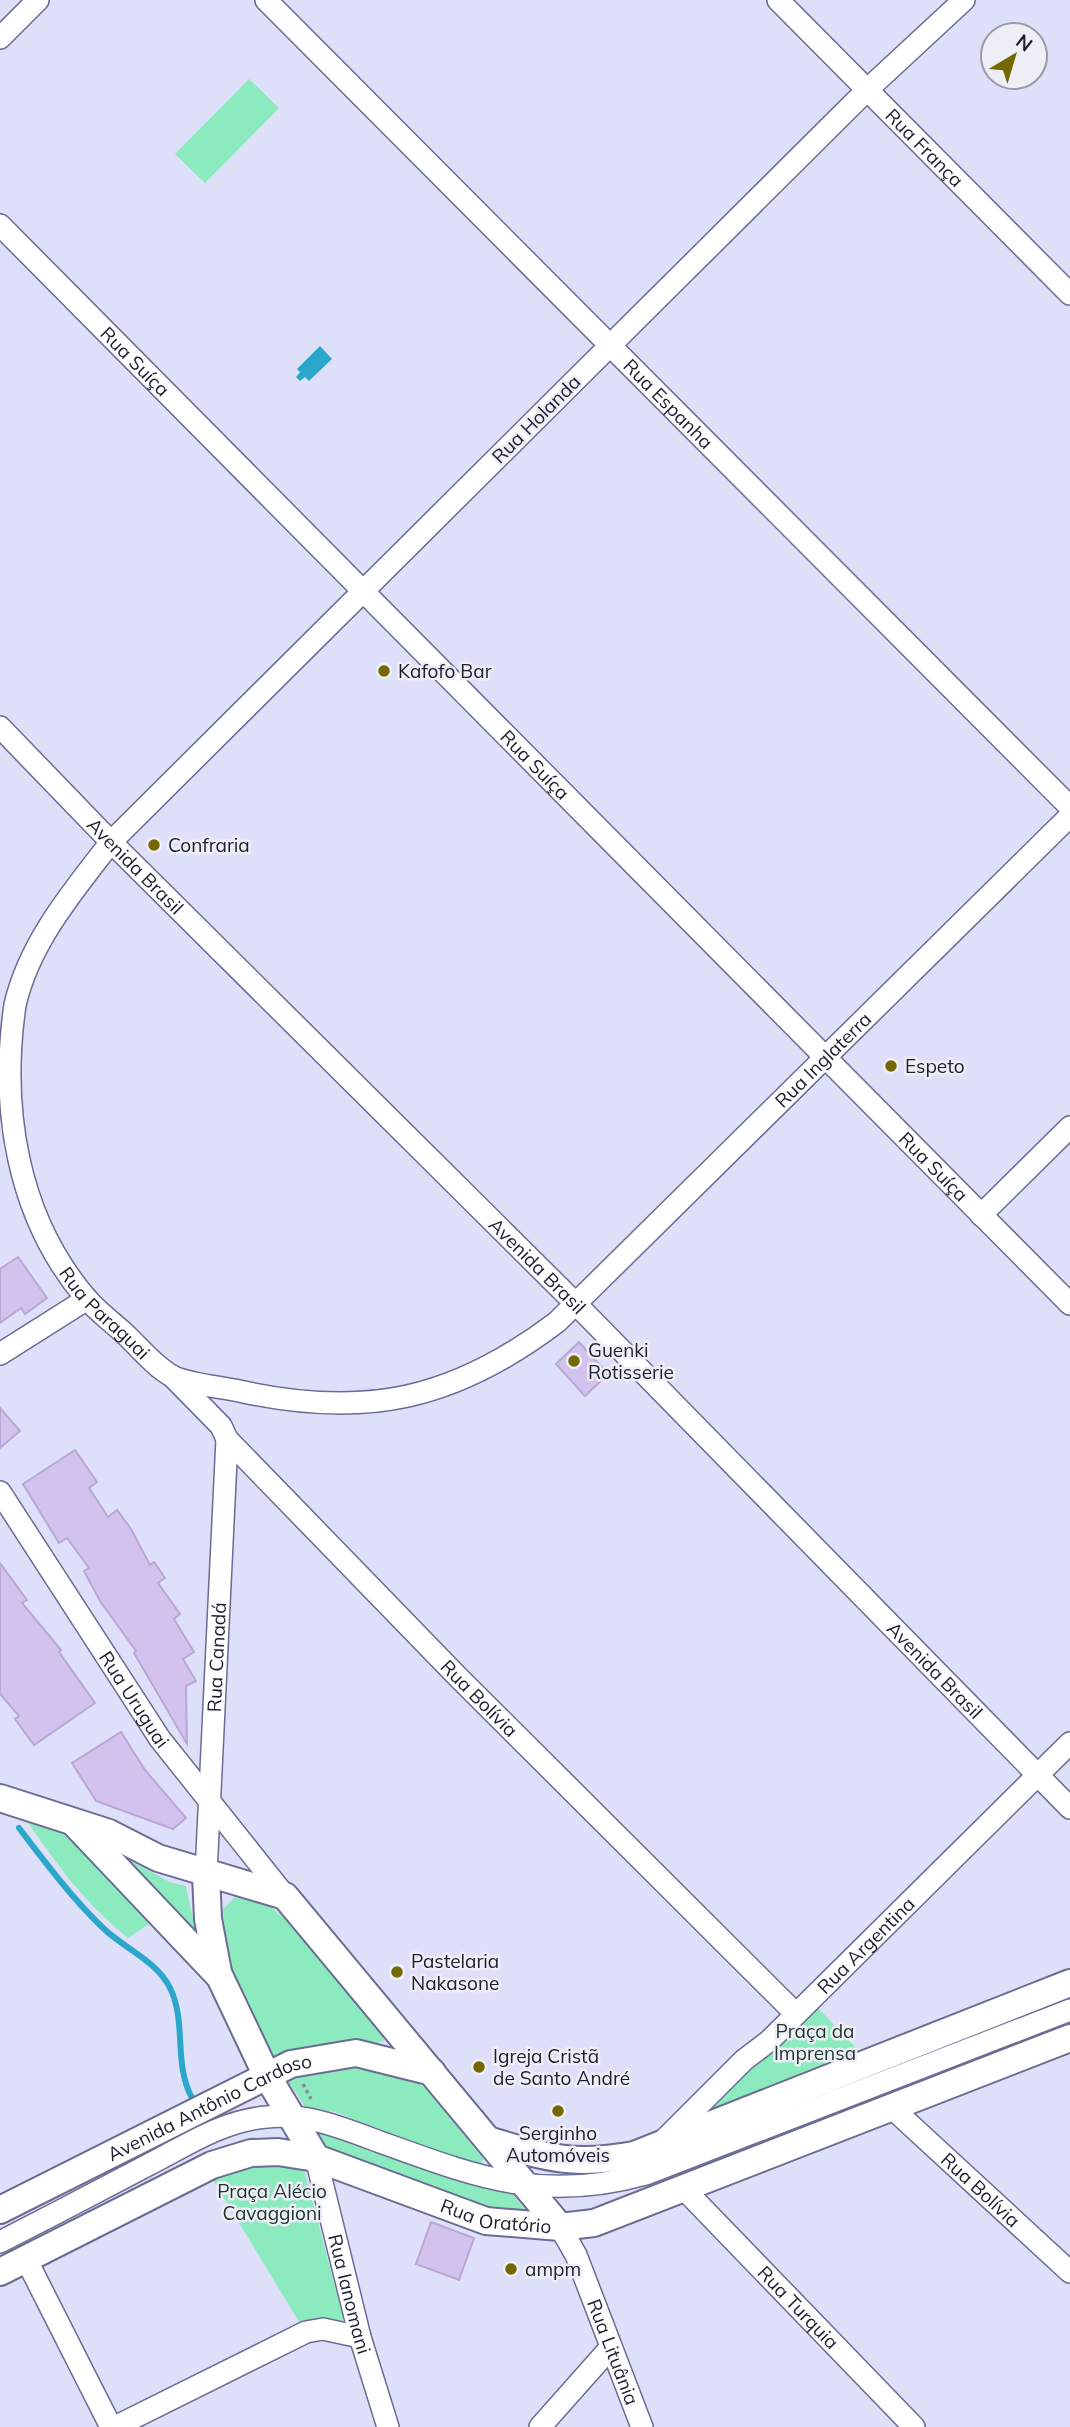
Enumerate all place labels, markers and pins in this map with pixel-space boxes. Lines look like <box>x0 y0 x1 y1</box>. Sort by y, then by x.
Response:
place label: Kafofo Bar <box>398 659 492 683</box>
marker: Kafofo Bar <box>376 663 392 679</box>
place label: Confraria <box>168 833 250 857</box>
marker: Confraria <box>146 837 162 853</box>
place label: Espeto <box>905 1054 965 1078</box>
marker: Espeto <box>883 1058 899 1074</box>
place label: Guenki Rotisserie <box>588 1338 674 1384</box>
marker: Guenki Rotisserie <box>566 1353 582 1369</box>
place label: Pastelaria Nakasone <box>411 1949 499 1995</box>
marker: Pastelaria Nakasone <box>389 1964 405 1980</box>
place label: Igreja Cristã de Santo André <box>493 2044 630 2090</box>
marker: Igreja Cristã de Santo André <box>471 2059 487 2075</box>
marker: Serginho Automóveis <box>550 2103 566 2119</box>
place label: Serginho Automóveis <box>506 2121 610 2167</box>
place label: ampm <box>525 2257 581 2281</box>
marker: ampm <box>503 2261 519 2277</box>

